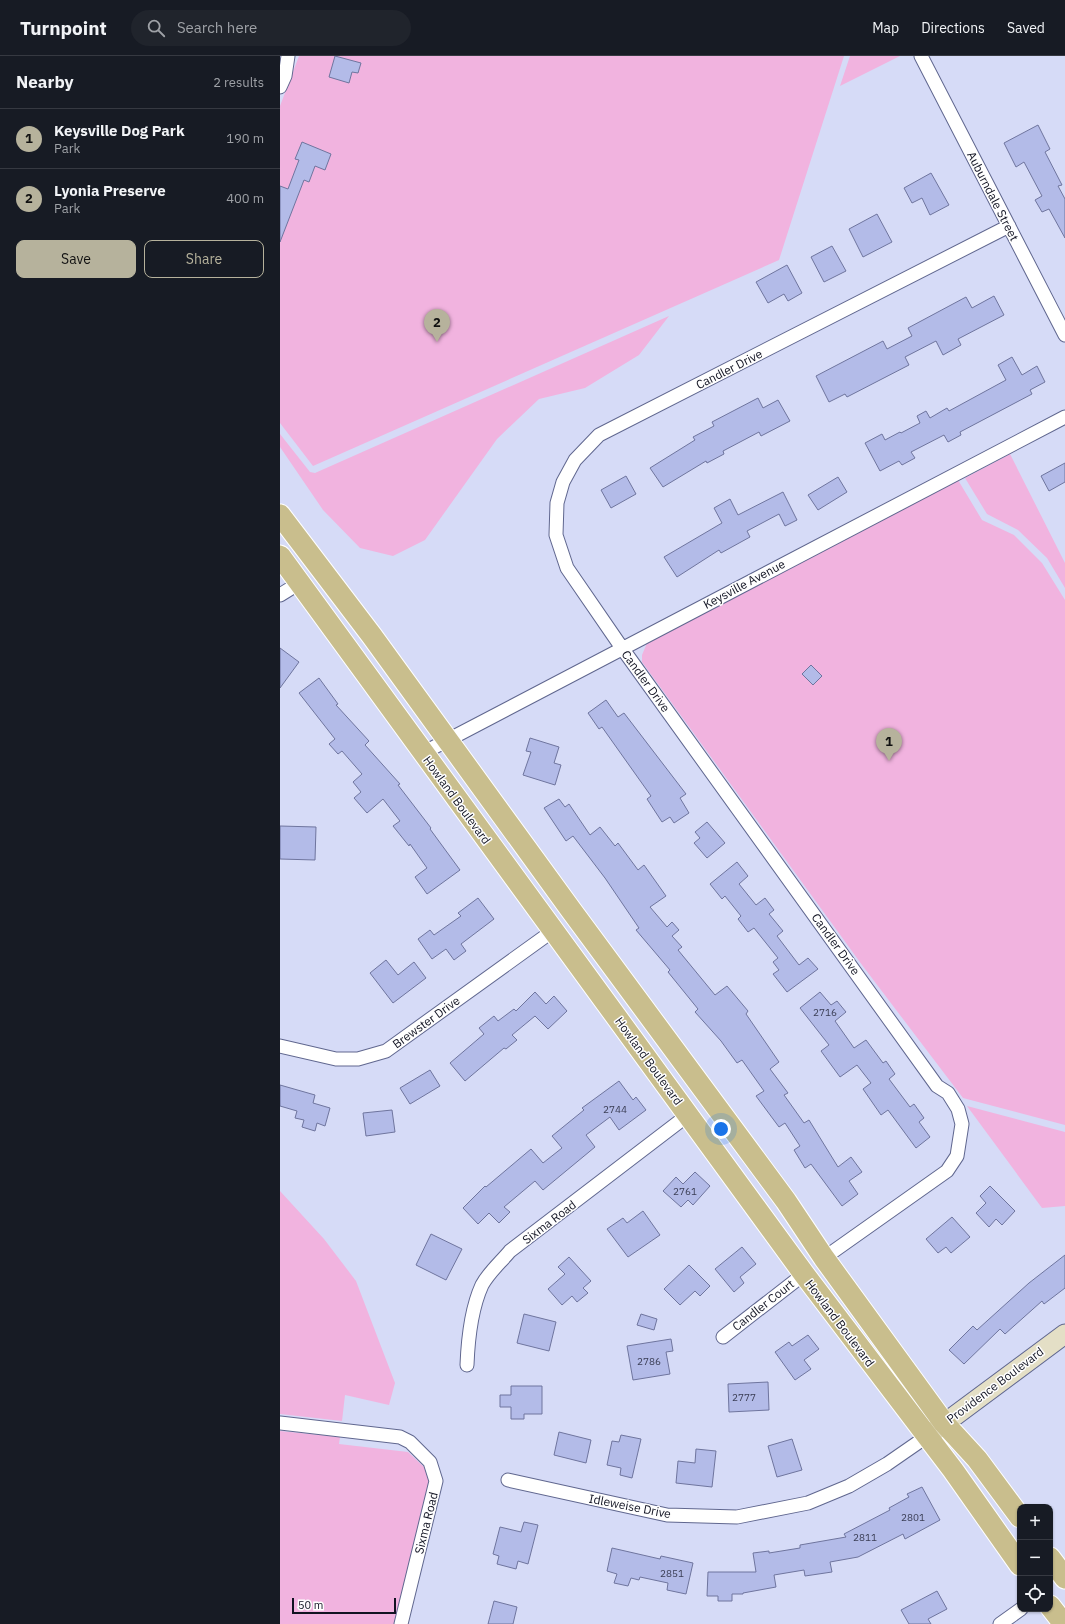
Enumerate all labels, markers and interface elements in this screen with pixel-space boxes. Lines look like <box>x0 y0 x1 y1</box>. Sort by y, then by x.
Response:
search box <box>131 10 411 46</box>
text: Turnpoint <box>20 16 107 40</box>
icon: search <box>145 17 167 39</box>
text: Search here <box>177 18 257 37</box>
text: Map <box>872 19 899 37</box>
text: Directions <box>921 19 985 37</box>
text: Saved <box>1007 19 1045 37</box>
text: Nearby <box>16 71 74 93</box>
text: 2 results <box>213 74 264 91</box>
text: Keysville Dog Park <box>54 121 185 140</box>
text: 1 <box>25 130 33 147</box>
text: 190 m <box>226 130 264 147</box>
text: Park <box>54 140 80 157</box>
street label: Auburndale Street <box>964 149 1022 243</box>
text: Lyonia Preserve <box>54 181 166 200</box>
text: 2 <box>25 190 33 207</box>
text: 400 m <box>226 190 264 207</box>
text: Park <box>54 200 80 217</box>
button: Save <box>16 240 136 278</box>
button: Share <box>144 240 264 278</box>
pin: 2 <box>424 309 450 342</box>
street label: Candler Drive <box>693 346 765 392</box>
street label: Keysville Avenue <box>701 556 788 612</box>
street label: Candler Drive <box>619 647 674 715</box>
pin: 1 <box>876 728 902 761</box>
street label: Howland Boulevard <box>420 753 494 847</box>
street label: Candler Drive <box>809 910 864 978</box>
street label: Brewster Drive <box>389 992 463 1051</box>
house number: 2716 <box>813 1006 837 1019</box>
street label: Howland Boulevard <box>612 1014 686 1108</box>
house number: 2744 <box>603 1103 627 1116</box>
your location <box>711 1119 731 1139</box>
house number: 2761 <box>673 1185 697 1198</box>
street label: Sixma Road <box>519 1197 579 1247</box>
street label: Candler Court <box>729 1276 797 1334</box>
street label: Howland Boulevard <box>802 1276 878 1370</box>
street label: Providence Boulevard <box>944 1344 1046 1426</box>
house number: 2786 <box>637 1355 661 1368</box>
house number: 2777 <box>732 1391 756 1404</box>
street label: Sixma Road <box>411 1490 441 1556</box>
street label: Idleweise Drive <box>588 1491 673 1521</box>
map controls <box>1017 1504 1053 1612</box>
button: + <box>1017 1504 1053 1540</box>
house number: 2801 <box>901 1511 925 1524</box>
house number: 2811 <box>853 1531 877 1544</box>
button: − <box>1017 1540 1053 1576</box>
house number: 2851 <box>660 1567 684 1580</box>
button: locate <box>1017 1576 1053 1612</box>
scale bar <box>292 1596 396 1615</box>
text: 50 m <box>298 1598 323 1612</box>

